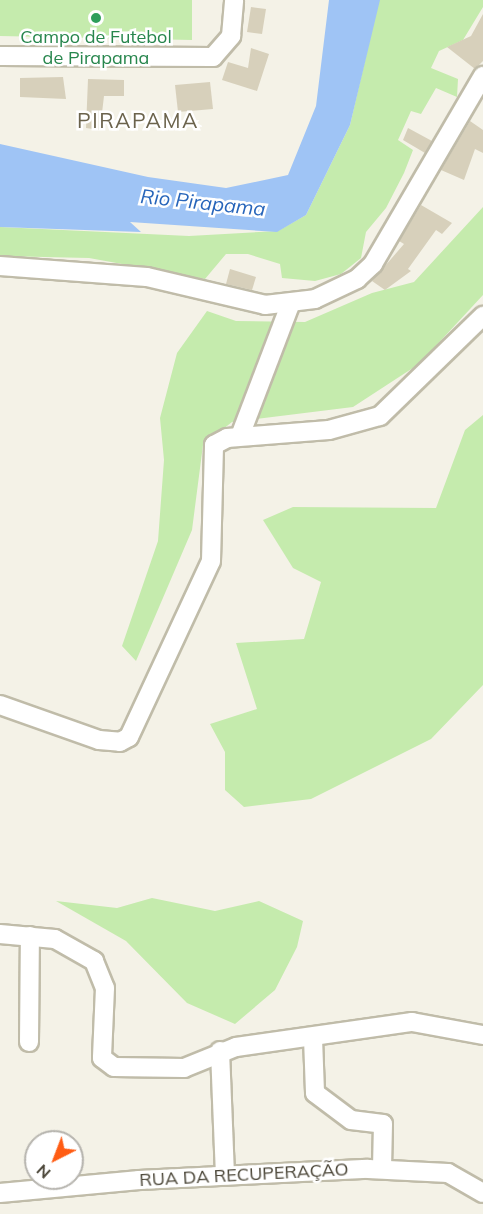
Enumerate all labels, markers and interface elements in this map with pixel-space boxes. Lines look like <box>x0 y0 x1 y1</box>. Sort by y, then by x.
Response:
marker: Campo de Futebol de Pirapama <box>89 11 103 25</box>
place label: Campo de Futebol de Pirapama <box>20 27 172 70</box>
district label: PIRAPAMA <box>77 107 199 133</box>
water label: Rio Pirapama <box>139 183 267 221</box>
north arrow <box>24 1130 84 1190</box>
street label: RUA DA RECUPERAÇÃO <box>139 1159 349 1191</box>
text: N <box>32 1160 54 1183</box>

